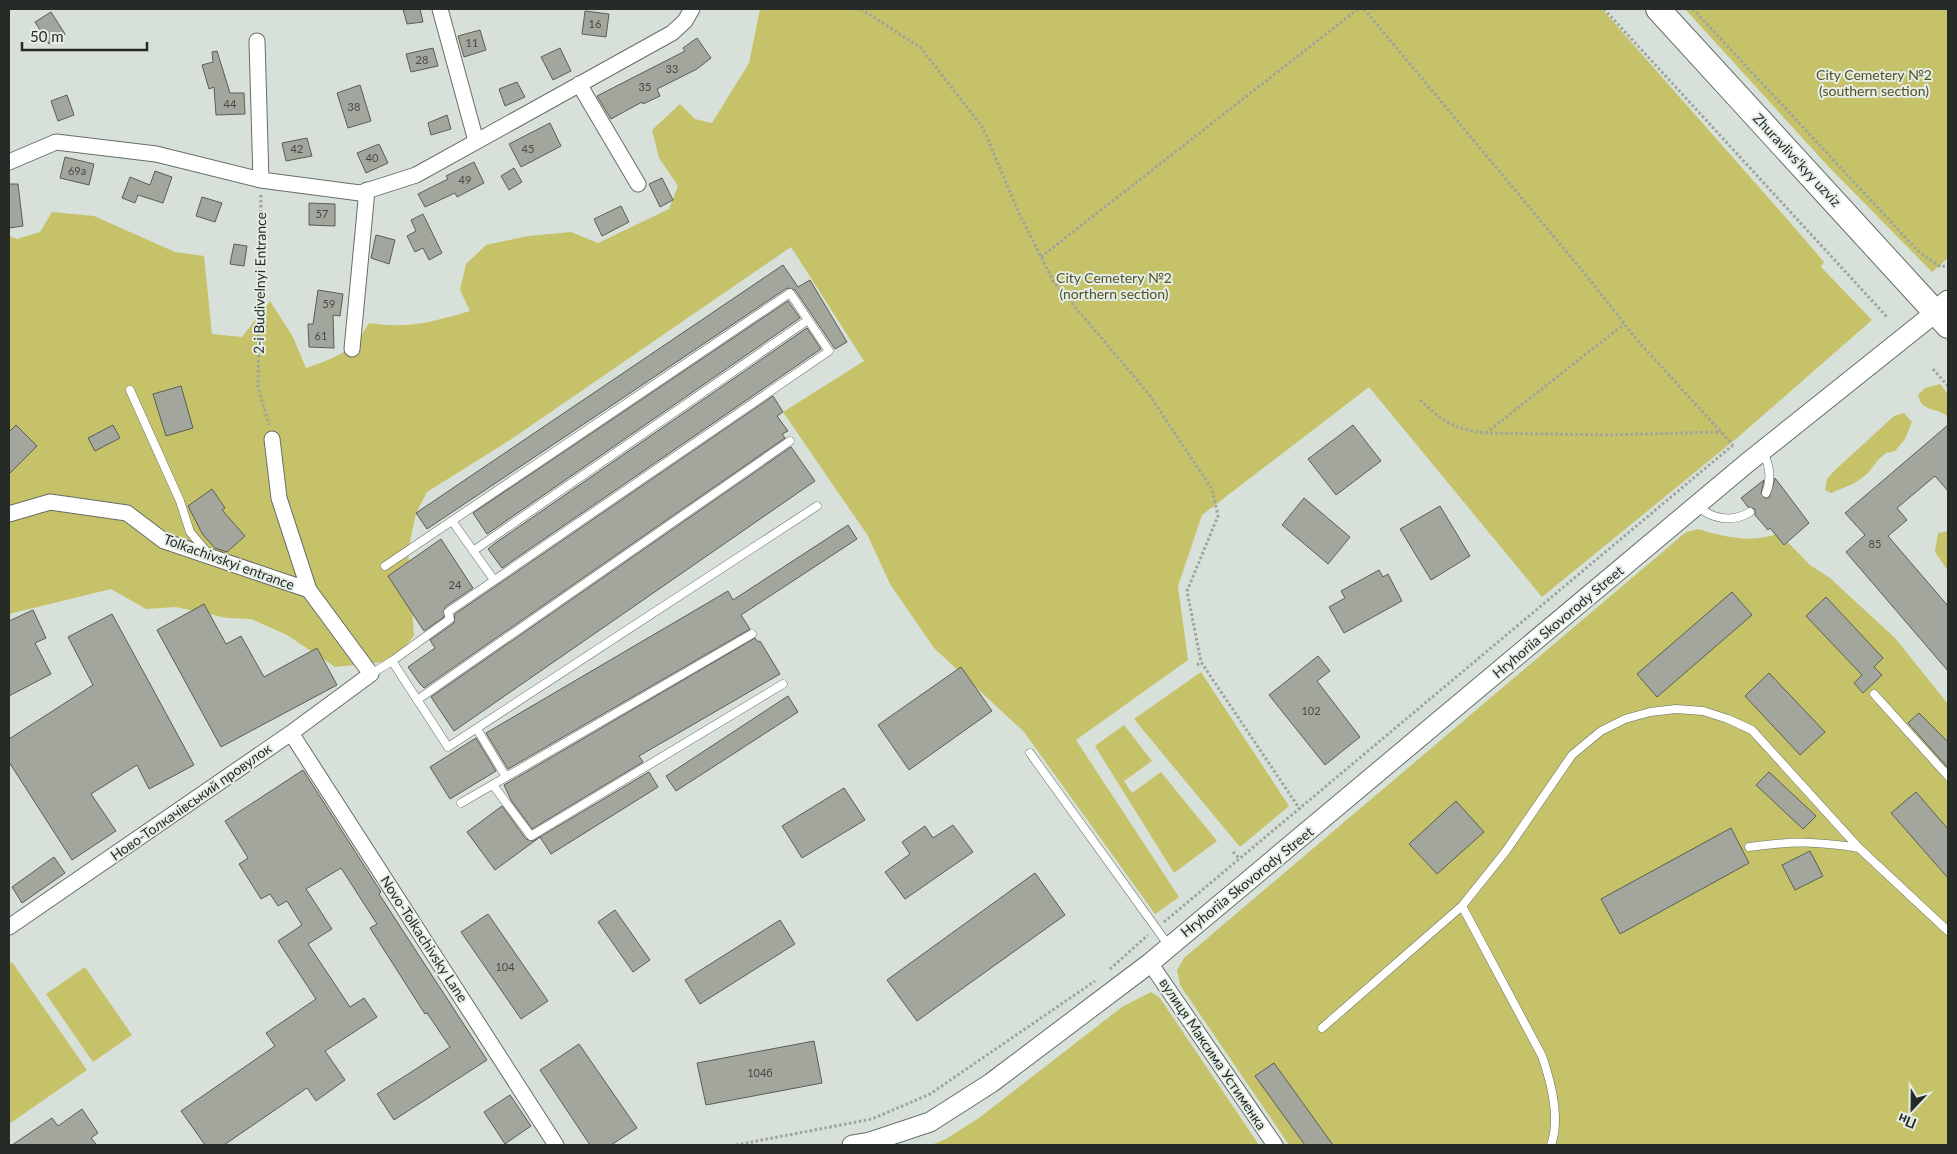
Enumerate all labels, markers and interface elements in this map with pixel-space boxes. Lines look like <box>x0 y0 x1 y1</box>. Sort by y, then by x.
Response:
house number: 16 <box>589 17 601 30</box>
scale bar <box>22 20 148 52</box>
text: 50 m <box>30 27 64 45</box>
house number: 11 <box>466 36 478 49</box>
house number: 28 <box>416 53 428 66</box>
house number: 33 <box>666 62 678 75</box>
park label: City Cemetery №2 (southern section) <box>1816 66 1932 99</box>
house number: 35 <box>639 80 651 93</box>
house number: 44 <box>224 97 237 110</box>
house number: 38 <box>348 100 360 113</box>
street label: Zhuravlivs'kyy uzviz <box>1750 109 1845 210</box>
house number: 42 <box>291 142 303 155</box>
house number: 45 <box>522 142 534 155</box>
house number: 40 <box>366 151 379 164</box>
house number: 69а <box>68 164 86 177</box>
house number: 49 <box>459 173 471 186</box>
house number: 57 <box>316 207 328 220</box>
street label: 2-i Budivelnyi Entrance <box>250 212 269 354</box>
park label: City Cemetery №2 (northern section) <box>1056 269 1172 302</box>
house number: 59 <box>323 297 335 310</box>
house number: 61 <box>315 329 327 342</box>
street label: Tolkachivskyi entrance <box>161 530 297 593</box>
house number: 85 <box>1869 537 1881 550</box>
street label: Hryhoriia Skovorody Street <box>1489 562 1627 681</box>
house number: 24 <box>449 578 462 591</box>
house number: 102 <box>1301 704 1321 717</box>
street label: Ново-Толкачівський провулок <box>107 739 275 864</box>
street label: Hryhoriia Skovorody Street <box>1177 823 1316 940</box>
street label: Novo-Tolkachivsky Lane <box>377 872 472 1005</box>
house number: 104 <box>495 960 515 973</box>
street label: вулиця Максима Устименка <box>1156 975 1271 1133</box>
house number: 104б <box>747 1066 773 1079</box>
north arrow <box>1887 1084 1937 1134</box>
text: Пн <box>1895 1110 1919 1133</box>

